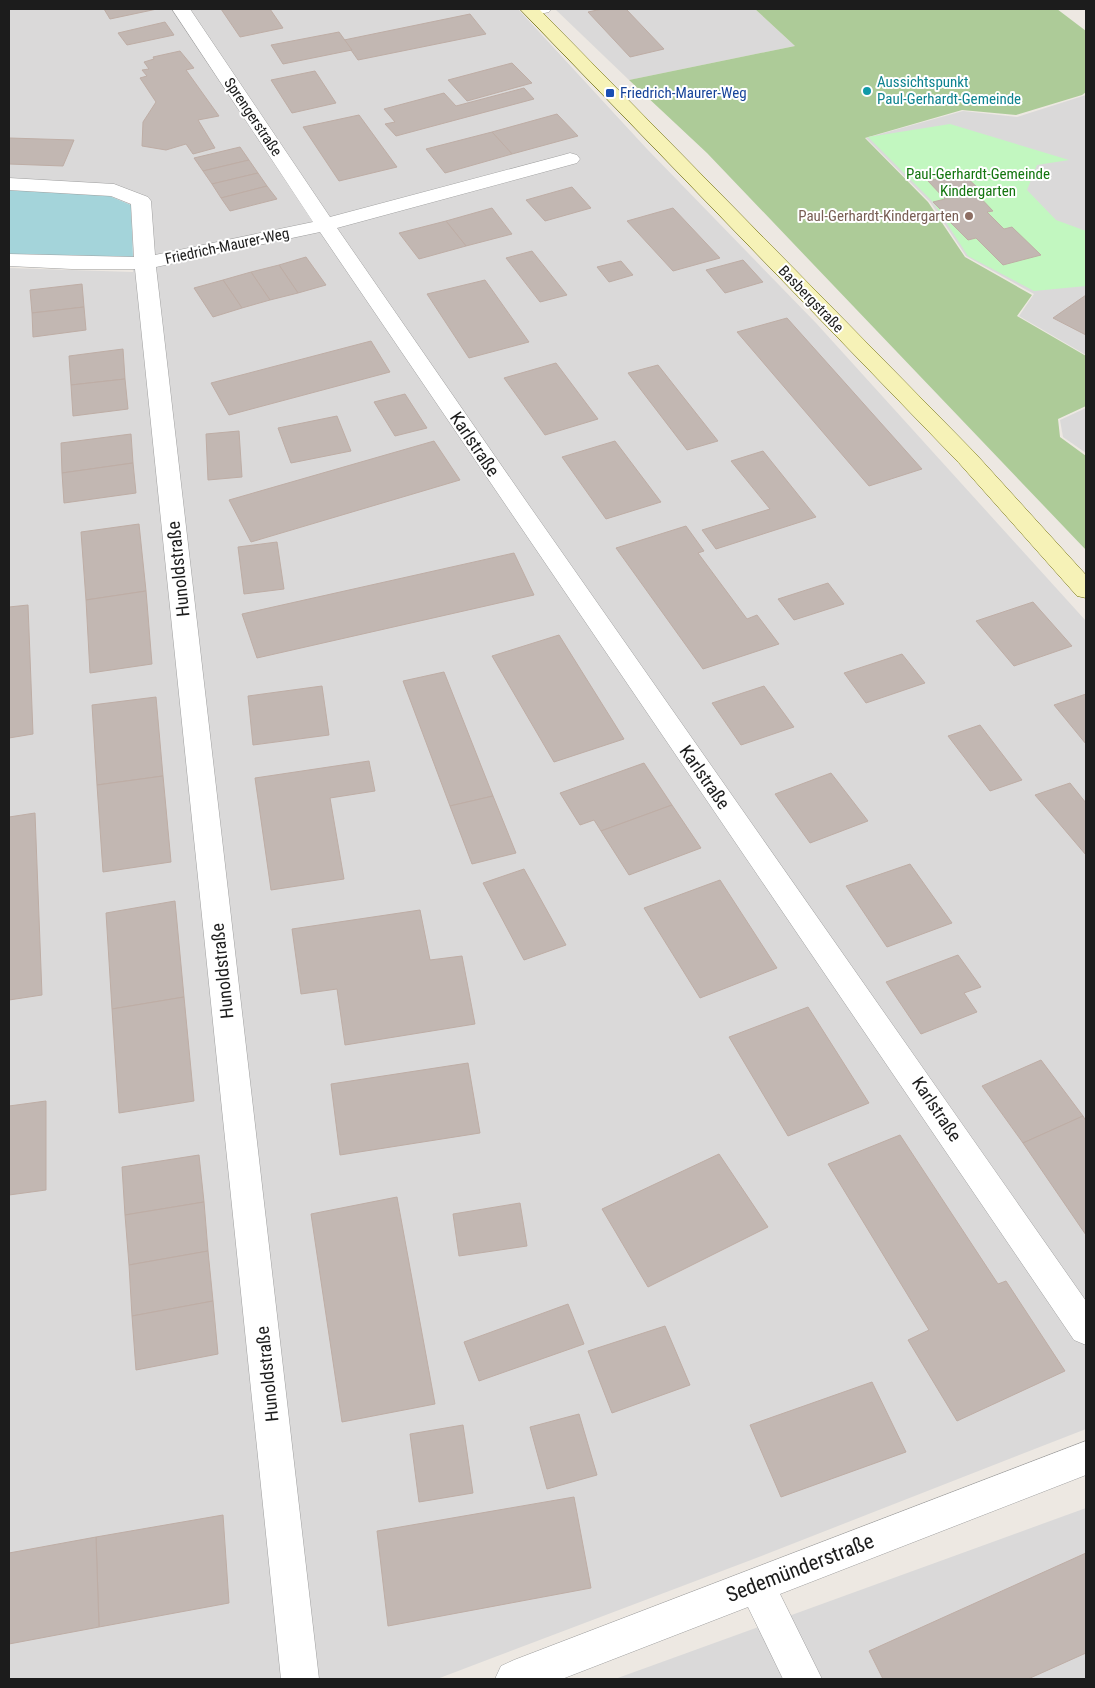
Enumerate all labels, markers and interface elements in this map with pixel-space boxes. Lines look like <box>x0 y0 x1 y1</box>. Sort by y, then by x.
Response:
place label: Aussichtspunkt Paul-Gerhardt-Gemeinde <box>877 73 1021 108</box>
street label: Sprengerstraße <box>220 74 286 160</box>
place label: Friedrich-Maurer-Weg <box>620 84 747 102</box>
marker: Aussichtspunkt Paul-Gerhardt-Gemeinde <box>861 85 873 97</box>
marker: Friedrich-Maurer-Weg <box>604 87 616 99</box>
park label: Paul-Gerhardt-Gemeinde Kindergarten <box>906 165 1050 200</box>
place label: Paul-Gerhardt-Kindergarten <box>798 207 959 225</box>
marker: Paul-Gerhardt-Kindergarten <box>963 210 975 222</box>
street label: Friedrich-Maurer-Weg <box>163 224 291 268</box>
street label: Basbergstraße <box>775 262 847 336</box>
street label: Karlstraße <box>446 408 504 480</box>
street label: Hunoldstraße <box>163 520 193 618</box>
street label: Karlstraße <box>675 741 735 813</box>
street label: Hunoldstraße <box>207 922 237 1020</box>
street label: Karlstraße <box>908 1073 966 1145</box>
street label: Hunoldstraße <box>252 1325 282 1423</box>
street label: Sedemünderstraße <box>723 1529 877 1607</box>

